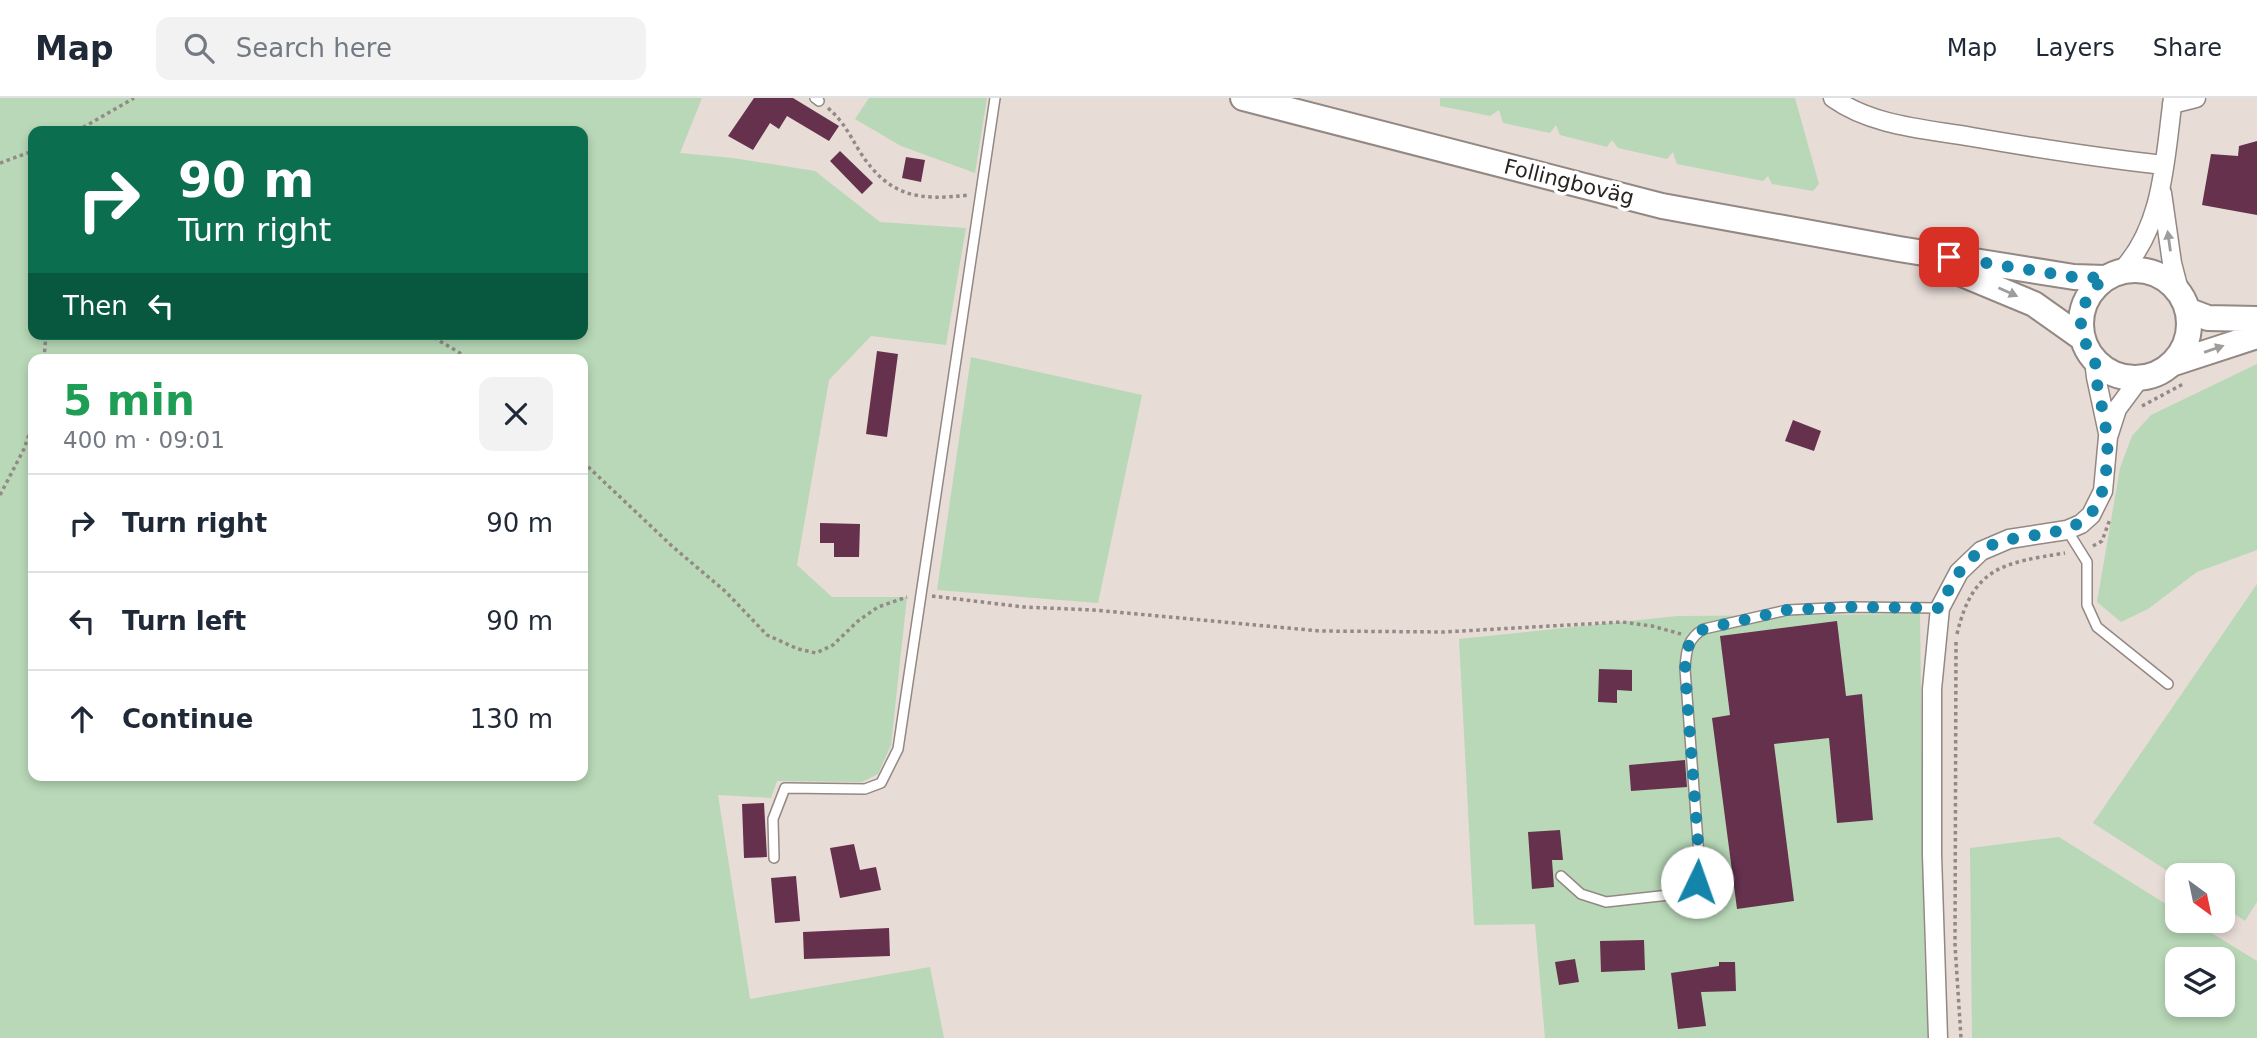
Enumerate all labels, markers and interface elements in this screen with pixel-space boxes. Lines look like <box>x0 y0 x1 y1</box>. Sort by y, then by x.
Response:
search box <box>156 17 646 80</box>
text: Map <box>35 29 114 68</box>
icon: search <box>180 29 218 67</box>
text: Search here <box>236 33 392 63</box>
text: Map <box>1947 34 1997 62</box>
text: Layers <box>2035 34 2115 62</box>
text: Share <box>2153 34 2222 62</box>
text: 90 m <box>178 152 314 209</box>
icon: right <box>63 154 154 245</box>
street label: Follingboväg <box>1502 154 1636 210</box>
text: Turn right <box>178 211 331 249</box>
pin <box>1919 227 1979 287</box>
one-way arrow <box>2163 230 2174 252</box>
icon: arrive <box>1930 238 1968 276</box>
one-way arrow <box>1998 286 2018 298</box>
icon: left <box>142 287 180 325</box>
text: Then <box>63 291 128 321</box>
one-way arrow <box>2203 343 2224 354</box>
text: 5 min <box>63 376 195 425</box>
button: close <box>479 377 553 451</box>
text: 400 m · 09:01 <box>63 427 225 453</box>
icon: right <box>63 504 101 542</box>
text: Turn right <box>122 508 267 538</box>
text: 90 m <box>486 508 553 538</box>
icon: left <box>63 602 101 640</box>
text: Turn left <box>122 606 246 636</box>
text: 90 m <box>486 606 553 636</box>
icon: ahead <box>63 700 101 738</box>
text: Continue <box>122 704 253 734</box>
text: 130 m <box>470 704 553 734</box>
position arrow <box>1660 845 1734 919</box>
north arrow <box>2165 863 2235 933</box>
map controls <box>2165 863 2235 1017</box>
button: layers <box>2165 947 2235 1017</box>

